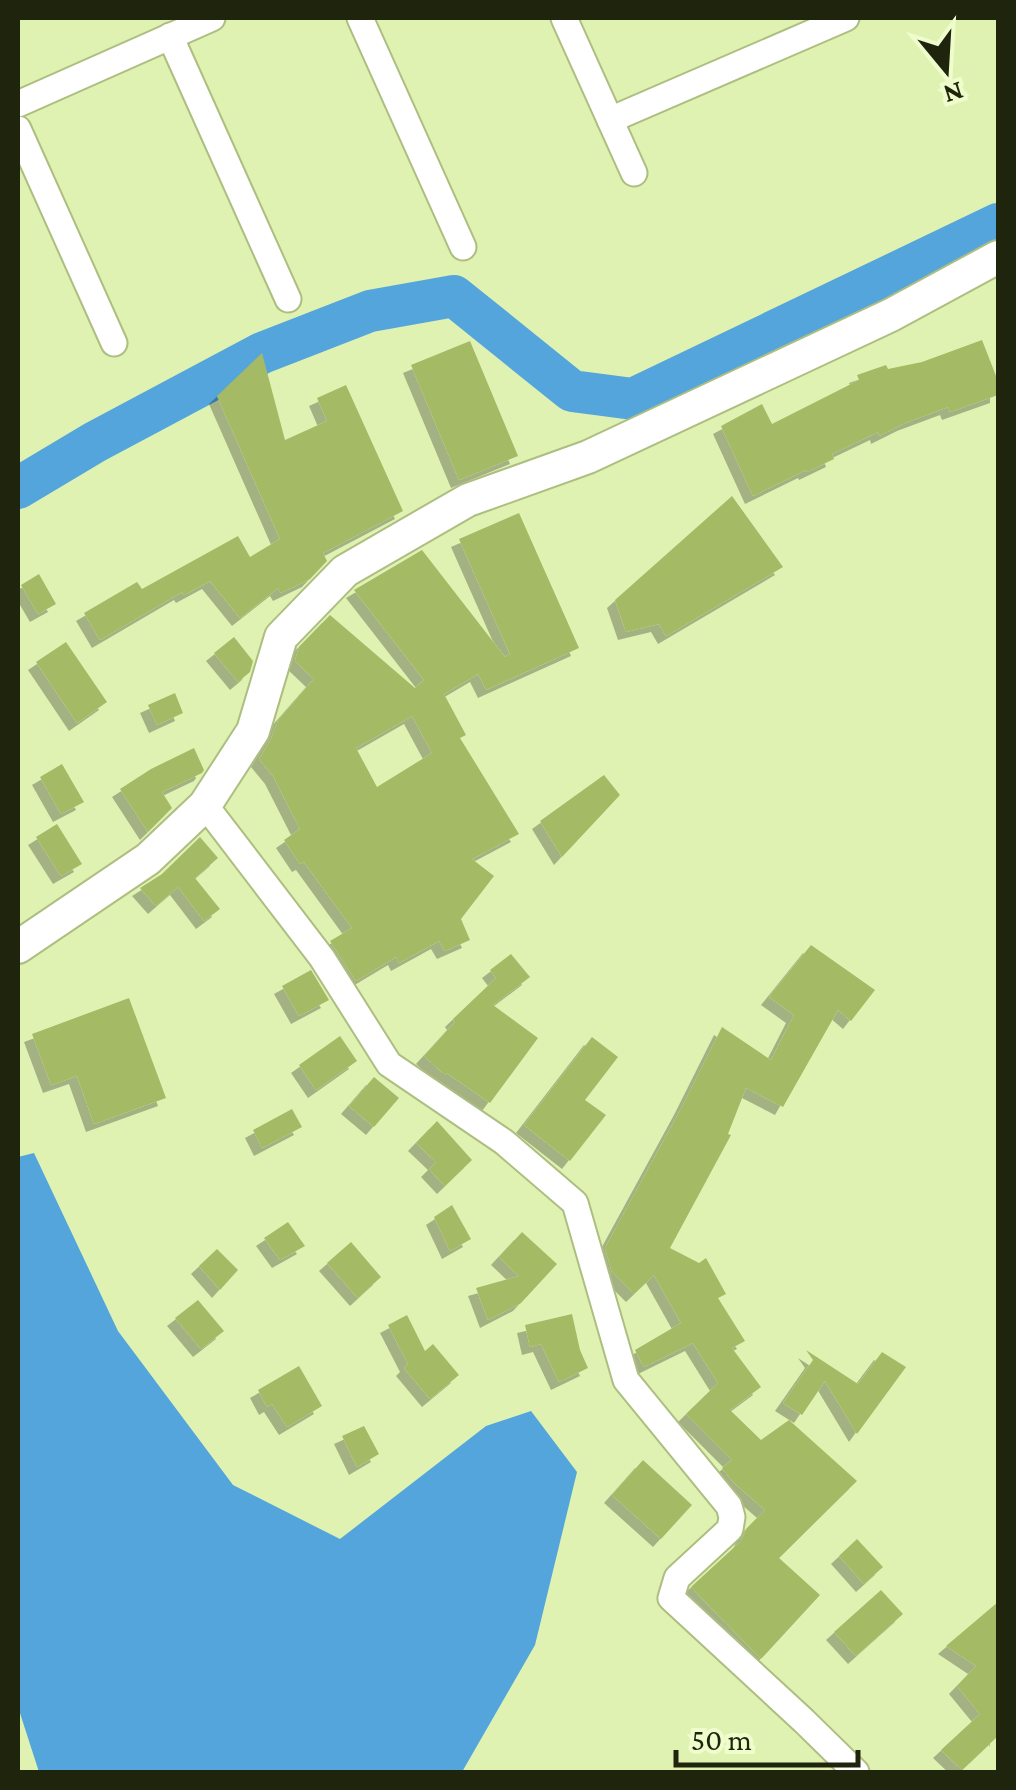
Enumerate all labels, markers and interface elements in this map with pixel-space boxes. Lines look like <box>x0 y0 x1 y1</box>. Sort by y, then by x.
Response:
north arrow <box>896 20 996 120</box>
text: N <box>940 76 967 111</box>
scale bar <box>676 1705 858 1767</box>
text: 50 m <box>691 1723 752 1756</box>

